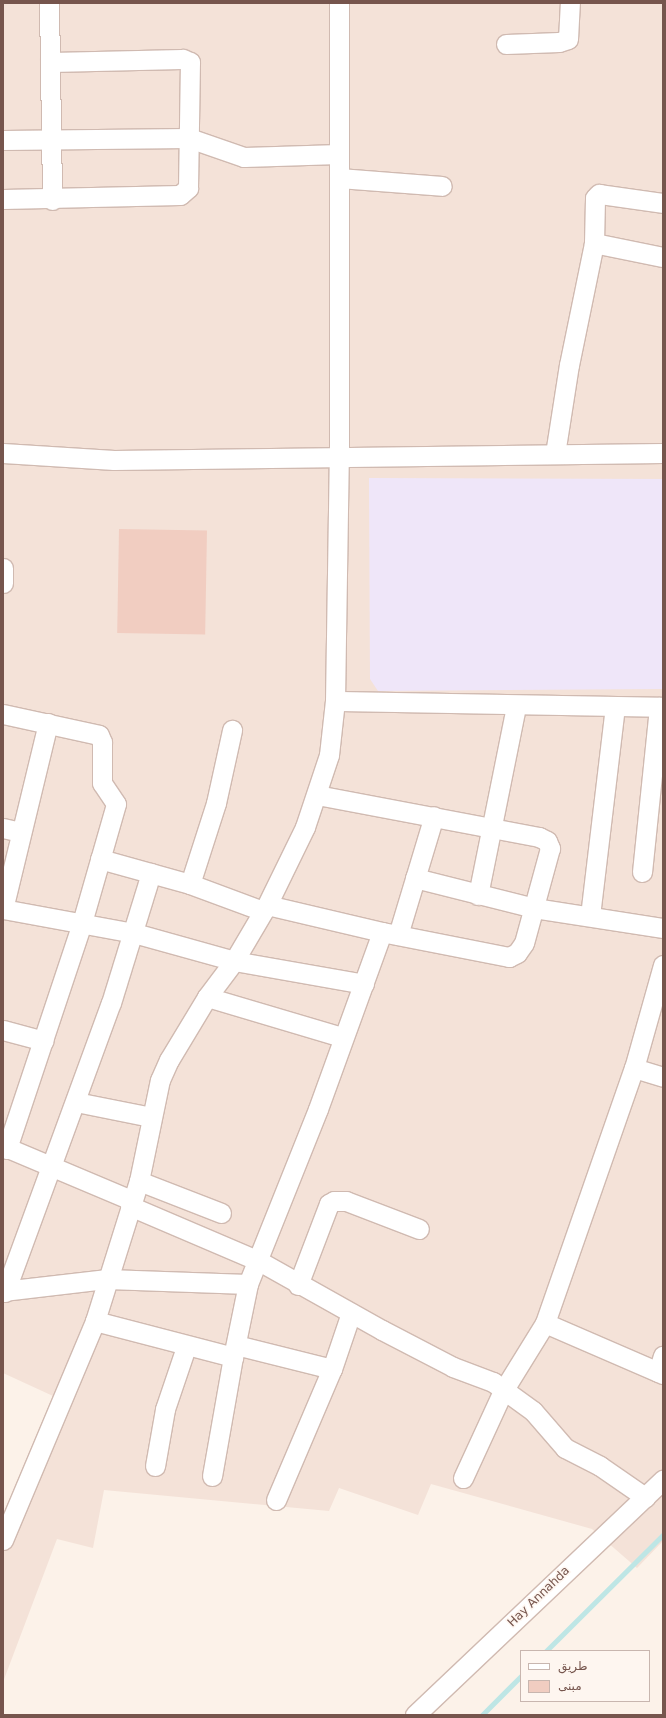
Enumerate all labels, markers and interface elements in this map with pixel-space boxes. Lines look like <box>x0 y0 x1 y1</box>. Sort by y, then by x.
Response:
street label: Hay Annahda <box>505 1564 573 1630</box>
legend <box>520 1650 650 1702</box>
text: طريق <box>558 1659 588 1673</box>
text: مبنى <box>558 1679 582 1693</box>

